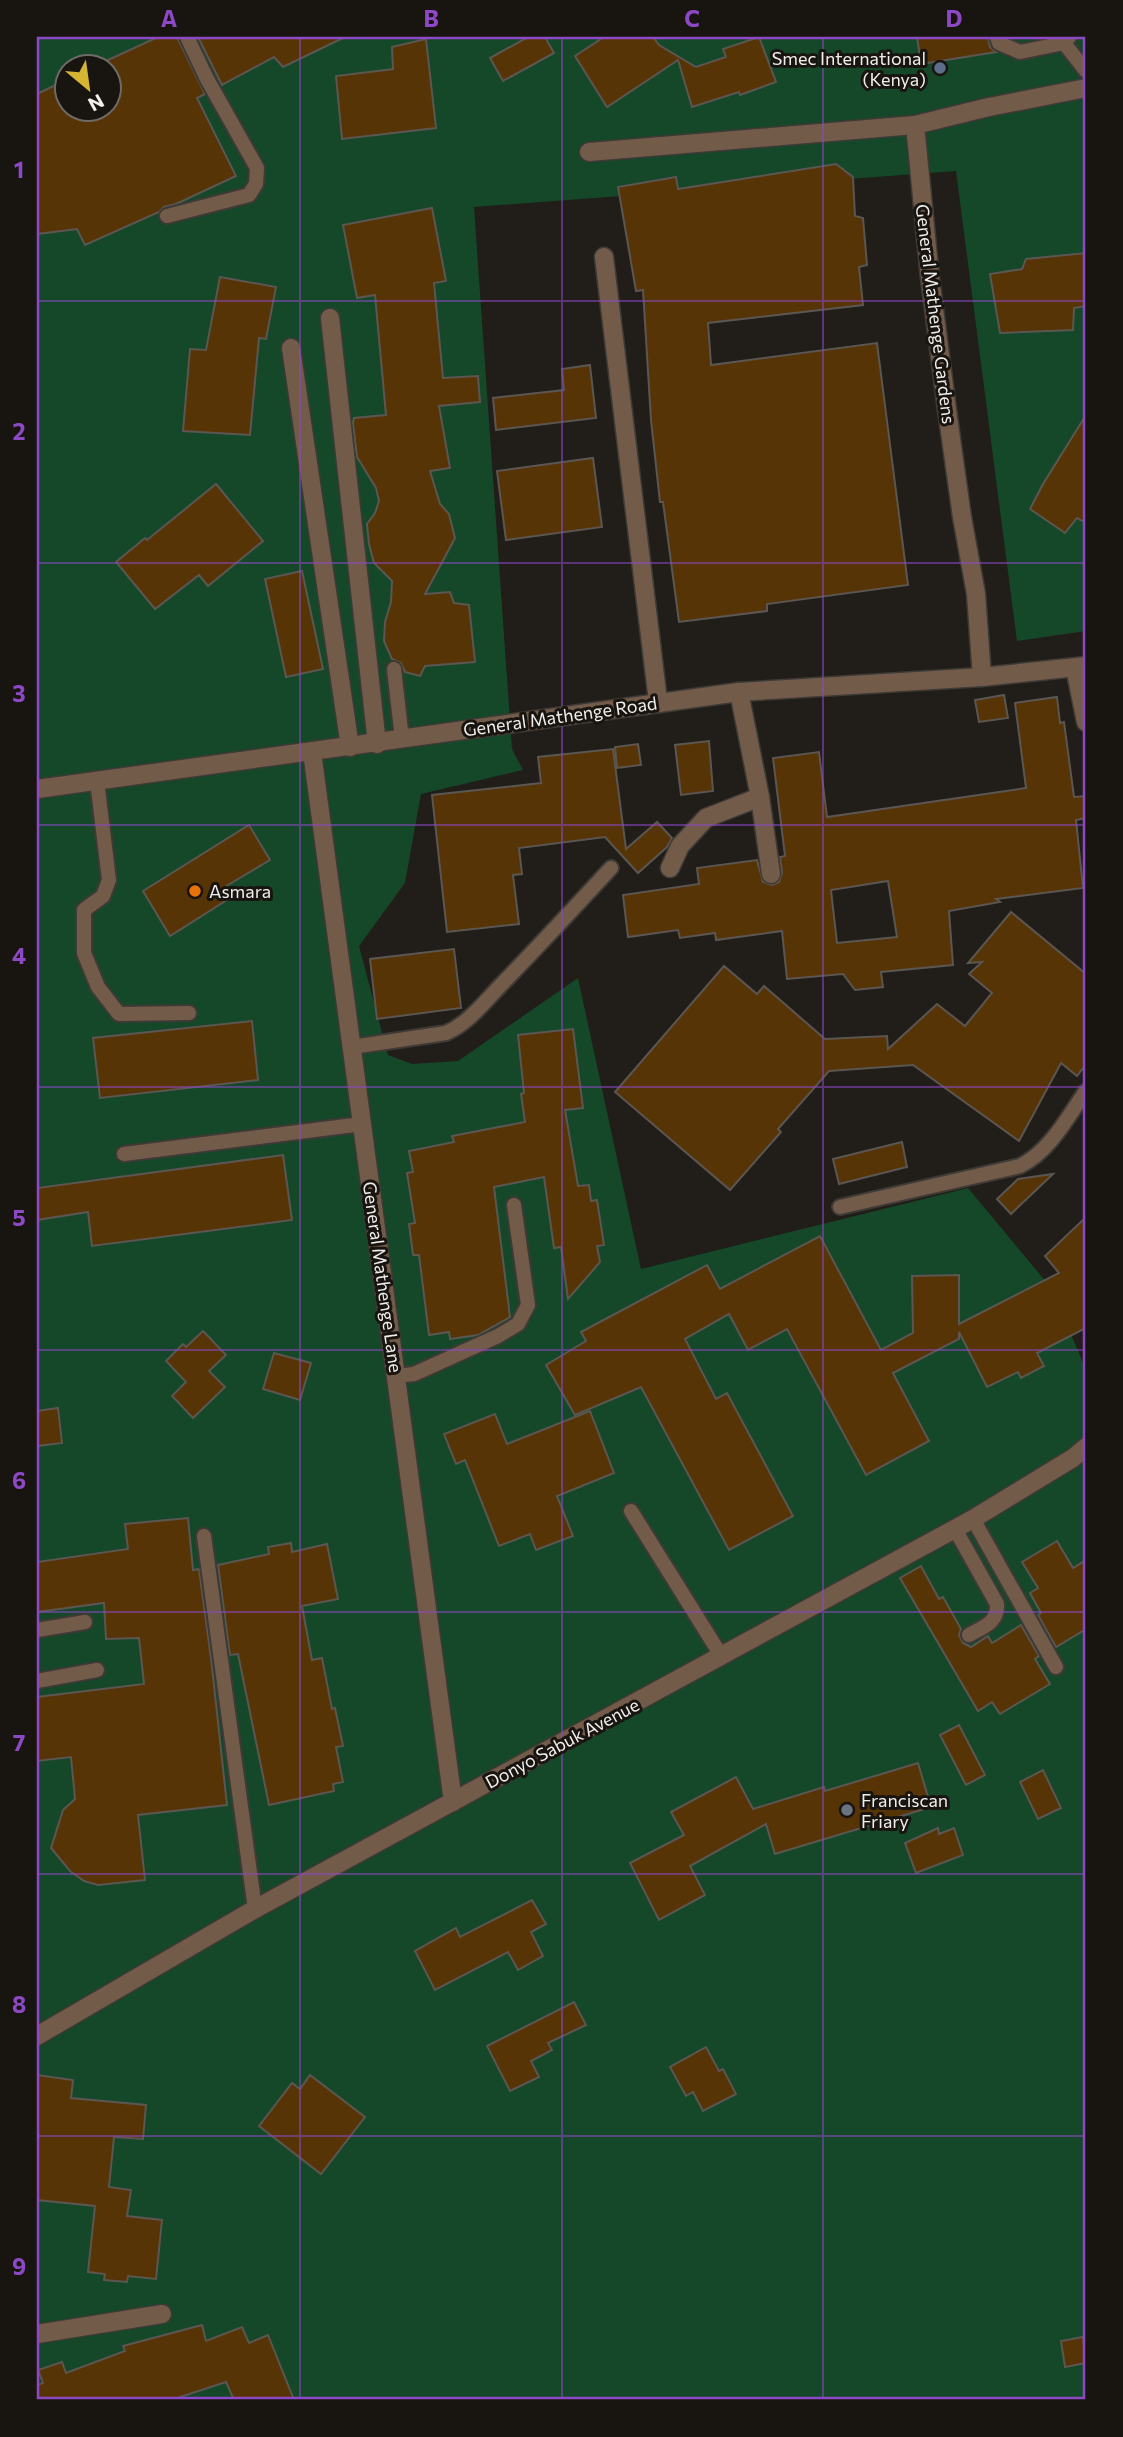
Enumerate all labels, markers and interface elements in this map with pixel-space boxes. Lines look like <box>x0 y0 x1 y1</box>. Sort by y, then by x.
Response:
text: A <box>161 4 178 32</box>
text: B <box>423 4 439 32</box>
text: C <box>684 4 700 32</box>
text: D <box>946 4 963 32</box>
place label: Smec International (Kenya) <box>772 47 926 90</box>
north arrow <box>52 52 122 122</box>
marker: Smec International (Kenya) <box>932 60 948 76</box>
text: N <box>85 90 108 117</box>
text: 1 <box>14 155 24 183</box>
street label: General Mathenge Gardens <box>912 203 960 425</box>
text: 2 <box>12 417 26 445</box>
text: 3 <box>12 679 26 707</box>
street label: General Mathenge Road <box>462 692 658 740</box>
place label: Asmara <box>209 880 271 902</box>
marker: Asmara <box>187 883 203 899</box>
text: 4 <box>12 941 26 969</box>
street label: General Mathenge Lane <box>359 1180 407 1374</box>
text: 5 <box>12 1203 26 1231</box>
text: 6 <box>12 1466 26 1494</box>
street label: Donyo Sabuk Avenue <box>481 1693 643 1793</box>
text: 7 <box>13 1728 25 1756</box>
place label: Franciscan Friary <box>861 1789 948 1832</box>
marker: Franciscan Friary <box>839 1802 855 1818</box>
text: 8 <box>12 1990 26 2018</box>
text: 9 <box>12 2252 26 2280</box>

